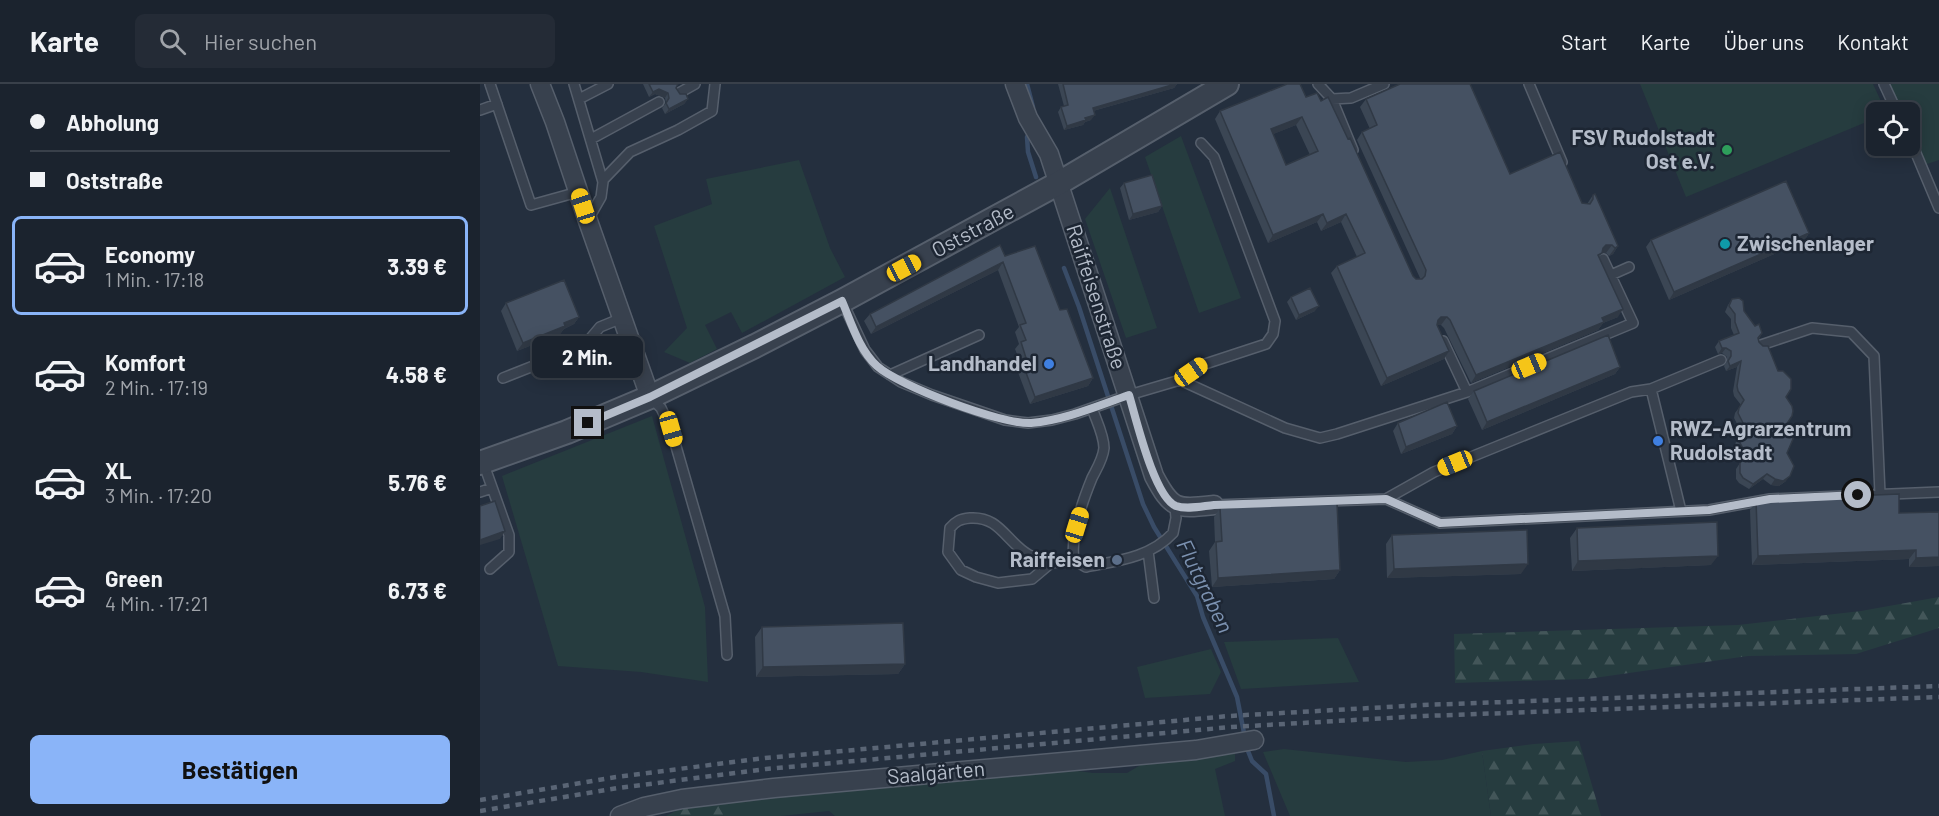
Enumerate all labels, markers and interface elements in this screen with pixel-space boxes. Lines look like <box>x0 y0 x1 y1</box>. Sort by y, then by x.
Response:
search box <box>135 14 555 68</box>
text: Karte <box>30 24 99 58</box>
icon: search <box>156 25 189 58</box>
text: Hier suchen <box>204 28 317 54</box>
text: Start <box>1561 29 1608 54</box>
text: Karte <box>1641 29 1691 54</box>
text: Über uns <box>1724 29 1804 54</box>
text: Kontakt <box>1837 29 1909 54</box>
map controls <box>1866 102 1920 156</box>
button: locate <box>1866 102 1920 156</box>
text: Abholung <box>66 109 159 135</box>
place label: FSV Rudolstadt Ost e.V. <box>1571 124 1715 173</box>
marker: FSV Rudolstadt Ost e.V. <box>1720 143 1734 157</box>
text: Oststraße <box>66 167 163 193</box>
car <box>569 186 597 226</box>
street label: Oststraße <box>927 198 1018 262</box>
street label: Raiffeisenstraße <box>1062 221 1133 372</box>
place label: Zwischenlager <box>1737 230 1874 255</box>
marker: Zwischenlager <box>1718 237 1732 251</box>
icon: car <box>33 239 87 293</box>
text: Economy <box>105 241 195 267</box>
car <box>884 252 924 284</box>
text: 3.39 € <box>387 253 447 279</box>
text: 1 Min. · 17:18 <box>105 267 204 291</box>
callout: 2 Min. <box>532 336 644 378</box>
text: 2 Min. <box>562 345 613 369</box>
icon: car <box>33 347 87 401</box>
text: Komfort <box>105 349 186 375</box>
place label: Landhandel <box>928 350 1037 375</box>
car <box>1509 351 1549 381</box>
car <box>1171 354 1211 390</box>
marker: Landhandel <box>1042 357 1056 371</box>
text: 4.58 € <box>386 361 447 387</box>
text: 2 Min. · 17:19 <box>105 375 208 399</box>
route end <box>574 409 601 436</box>
car <box>657 409 685 449</box>
place label: RWZ-Agrarzentrum Rudolstadt <box>1670 415 1851 464</box>
marker: RWZ-Agrarzentrum Rudolstadt <box>1651 434 1665 448</box>
car <box>1435 448 1475 478</box>
icon: car <box>33 455 87 509</box>
text: XL <box>105 457 131 483</box>
text: 5.76 € <box>388 469 447 495</box>
route start <box>1844 481 1871 508</box>
text: 3 Min. · 17:20 <box>105 483 212 507</box>
car <box>1063 505 1091 545</box>
water label: Flutgraben <box>1172 534 1240 637</box>
place label: Raiffeisen <box>1010 546 1105 571</box>
marker: Raiffeisen <box>1110 553 1124 567</box>
icon: car <box>33 563 87 617</box>
text: Green <box>105 565 163 591</box>
text: 6.73 € <box>388 577 447 603</box>
text: 4 Min. · 17:21 <box>105 591 208 615</box>
button: Bestätigen <box>30 735 450 804</box>
street label: Saalgärten <box>886 755 986 788</box>

